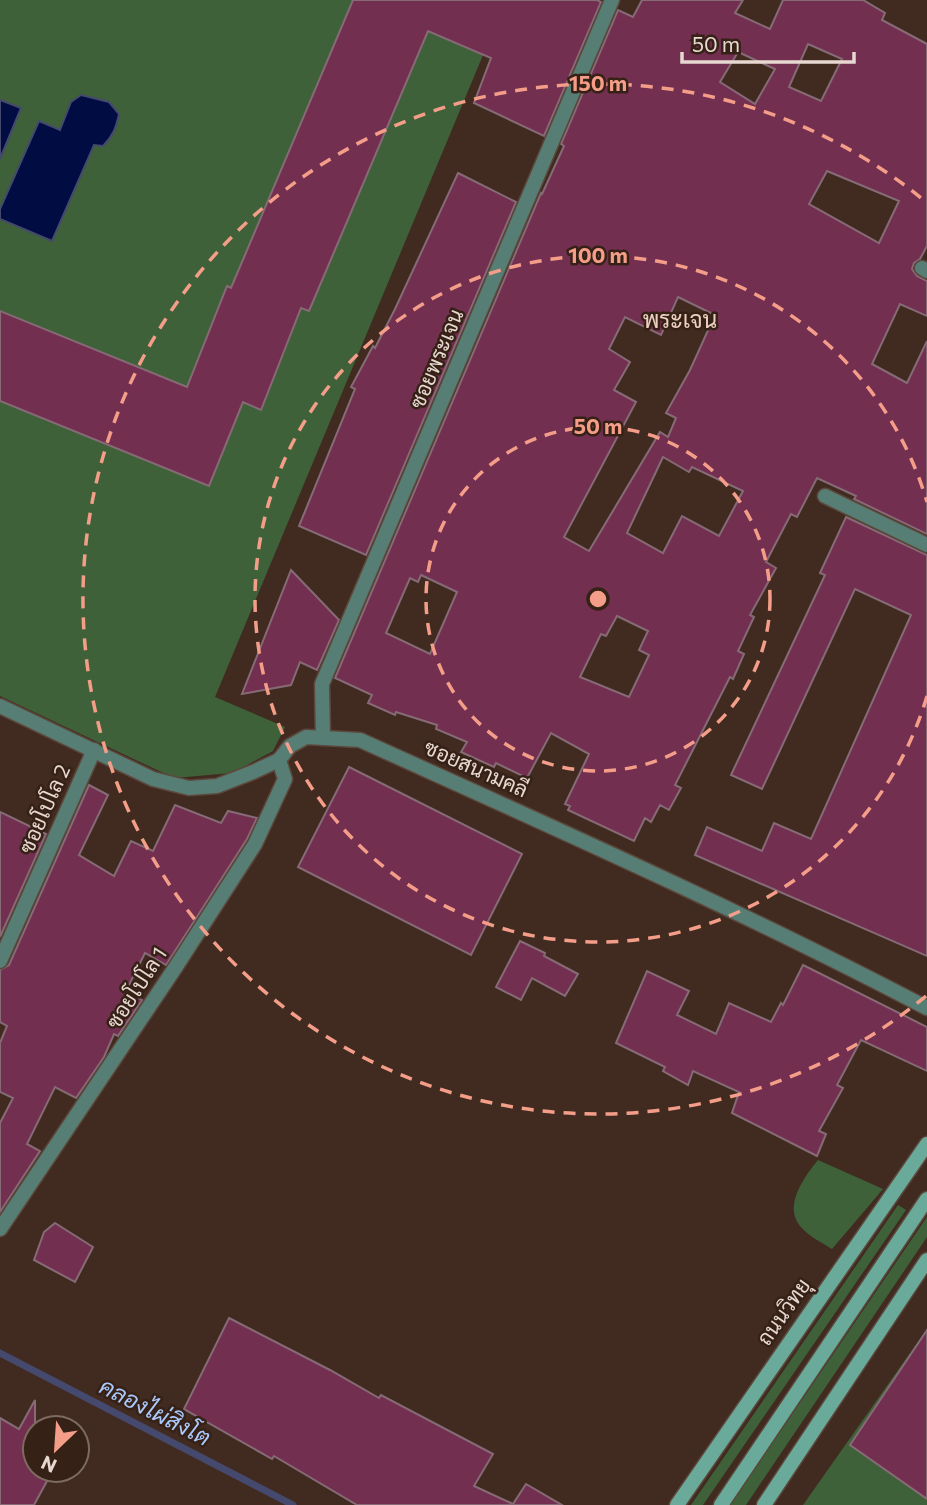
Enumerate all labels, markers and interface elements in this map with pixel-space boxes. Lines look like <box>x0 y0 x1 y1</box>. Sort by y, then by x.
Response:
scale bar <box>682 21 853 65</box>
text: 50 m <box>692 31 740 56</box>
text: 150 m <box>569 70 627 95</box>
text: 100 m <box>568 242 628 267</box>
street label: ซอยพระเจน <box>404 305 468 412</box>
district label: พระเจน <box>643 305 717 333</box>
text: 50 m <box>574 413 622 438</box>
centre of rings <box>586 587 610 611</box>
street label: ซอยสนามคลี <box>421 734 532 802</box>
street label: ซอยโปโล 2 <box>13 760 74 857</box>
street label: ซอยโปโล 1 <box>100 942 171 1033</box>
street label: ถนนวิทยุ <box>751 1273 817 1351</box>
water label: คลองไผ่สิงโต <box>95 1370 216 1451</box>
north arrow <box>21 1414 91 1484</box>
text: N <box>37 1451 60 1478</box>

